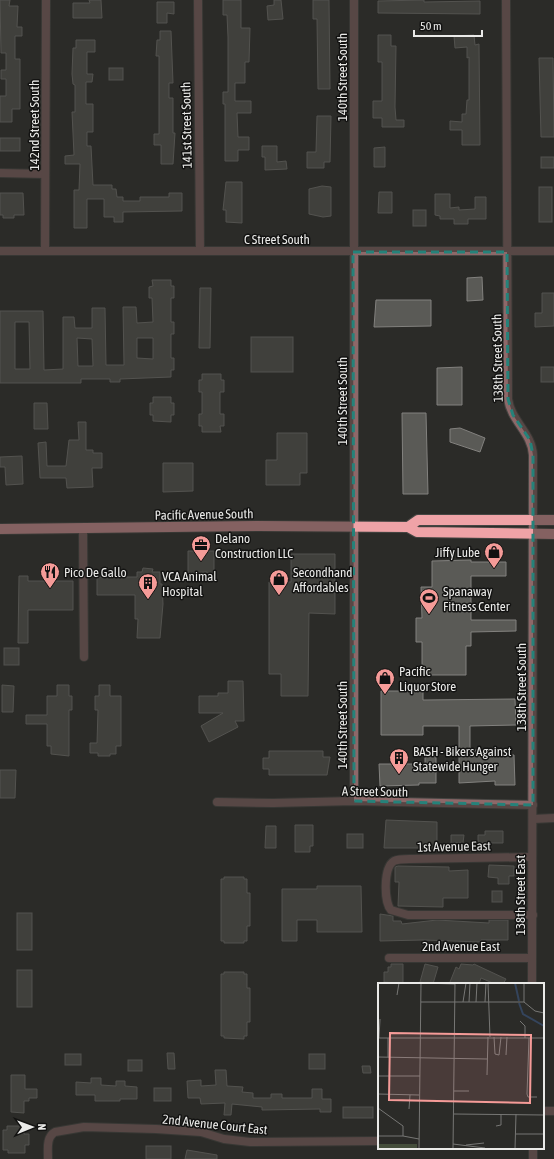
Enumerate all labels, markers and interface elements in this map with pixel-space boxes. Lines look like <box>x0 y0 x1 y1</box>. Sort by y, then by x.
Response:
scale bar <box>414 12 482 38</box>
text: 50 m <box>420 19 442 33</box>
street label: 140th Street South <box>335 33 350 121</box>
street label: 142nd Street South <box>27 80 42 170</box>
street label: 141st Street South <box>178 82 195 168</box>
street label: C Street South <box>244 232 310 247</box>
street label: 138th Street South <box>489 314 506 402</box>
street label: 140th Street South <box>335 357 350 445</box>
street label: Pacific Avenue South <box>154 506 254 523</box>
place label: Delano Construction LLC <box>215 531 293 561</box>
office icon: Delano Construction LLC <box>190 534 212 562</box>
shop icon: Jiffy Lube <box>483 541 505 569</box>
place label: Jiffy Lube <box>435 545 480 560</box>
restaurant icon: Pico De Gallo <box>39 561 61 589</box>
place label: Pico De Gallo <box>64 565 127 580</box>
place label: Secondhand Affordables <box>293 565 353 595</box>
shop icon: Secondhand Affordables <box>268 568 290 596</box>
place label: VCA Animal Hospital <box>162 569 217 599</box>
building icon: VCA Animal Hospital <box>137 572 159 600</box>
place label: Spanaway Fitness Center <box>443 584 510 614</box>
sports icon: Spanaway Fitness Center <box>418 587 440 615</box>
street label: 138th Street South <box>514 643 529 731</box>
place label: Pacific Liquor Store <box>399 664 456 694</box>
shop icon: Pacific Liquor Store <box>374 667 396 695</box>
street label: 140th Street South <box>335 681 350 769</box>
place label: BASH - Bikers Against Statewide Hunger <box>413 744 512 774</box>
building icon: BASH - Bikers Against Statewide Hunger <box>388 747 410 775</box>
street label: A Street South <box>342 783 408 800</box>
street label: 1st Avenue East <box>417 838 491 855</box>
street label: 138th Street East <box>513 855 528 935</box>
street label: 2nd Avenue East <box>422 939 500 954</box>
inset map <box>378 983 544 1149</box>
north arrow <box>12 1107 52 1147</box>
street label: 2nd Avenue Court East <box>162 1112 268 1137</box>
text: N <box>36 1123 48 1130</box>

